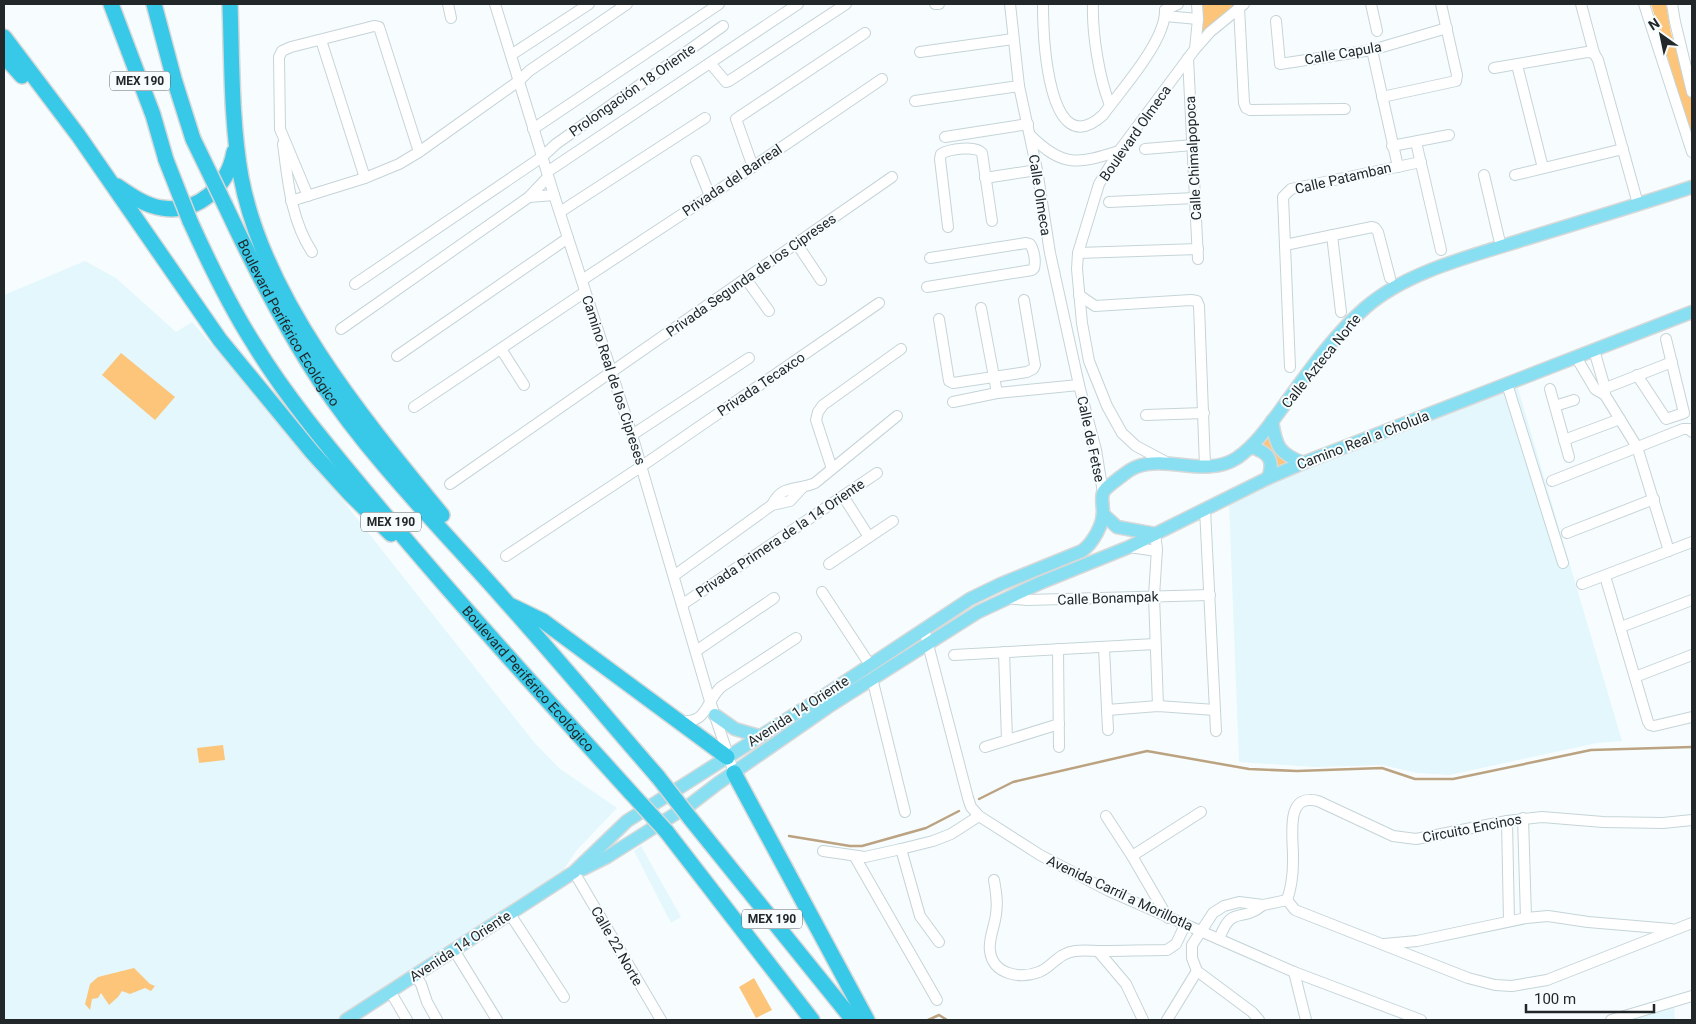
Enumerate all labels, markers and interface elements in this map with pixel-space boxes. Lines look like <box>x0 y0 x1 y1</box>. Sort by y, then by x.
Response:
north arrow <box>1636 10 1686 60</box>
text: N <box>1645 15 1662 34</box>
street label: Calle Capula <box>1303 38 1383 68</box>
street label: Prolongación 18 Oriente <box>566 40 698 140</box>
road number: MEX 190 <box>110 72 170 90</box>
street label: Boulevard Olmeca <box>1096 82 1174 184</box>
street label: Calle Chimalpopoca <box>1182 95 1204 221</box>
street label: Privada del Barreal <box>679 141 785 219</box>
street label: Calle Olmeca <box>1026 153 1054 237</box>
street label: Calle Patamban <box>1293 159 1393 197</box>
street label: Privada Segunda de los Cipreses <box>663 210 839 340</box>
street label: Boulevard Periférico Ecológico <box>235 237 343 409</box>
street label: Camino Real de los Cipreses <box>579 293 649 467</box>
street label: Calle Azteca Norte <box>1278 311 1364 411</box>
street label: Privada Tecaxco <box>714 349 808 419</box>
street label: Calle de Fetse <box>1074 395 1108 483</box>
street label: Camino Real a Cholula <box>1295 407 1431 473</box>
street label: Privada Primera de la 14 Oriente <box>693 475 867 601</box>
road number: MEX 190 <box>361 512 421 532</box>
street label: Calle Bonampak <box>1057 588 1160 608</box>
street label: Boulevard Periférico Ecológico <box>459 603 598 755</box>
street label: Avenida 14 Oriente <box>745 672 851 750</box>
street label: Circuito Encinos <box>1421 811 1523 845</box>
street label: Avenida Carril a Morillotla <box>1044 852 1196 934</box>
street label: Calle 22 Norte <box>588 904 646 988</box>
street label: Avenida 14 Oriente <box>407 907 513 985</box>
road number: MEX 190 <box>742 910 802 929</box>
scale bar <box>1526 982 1654 1014</box>
text: 100 m <box>1534 990 1576 1008</box>

